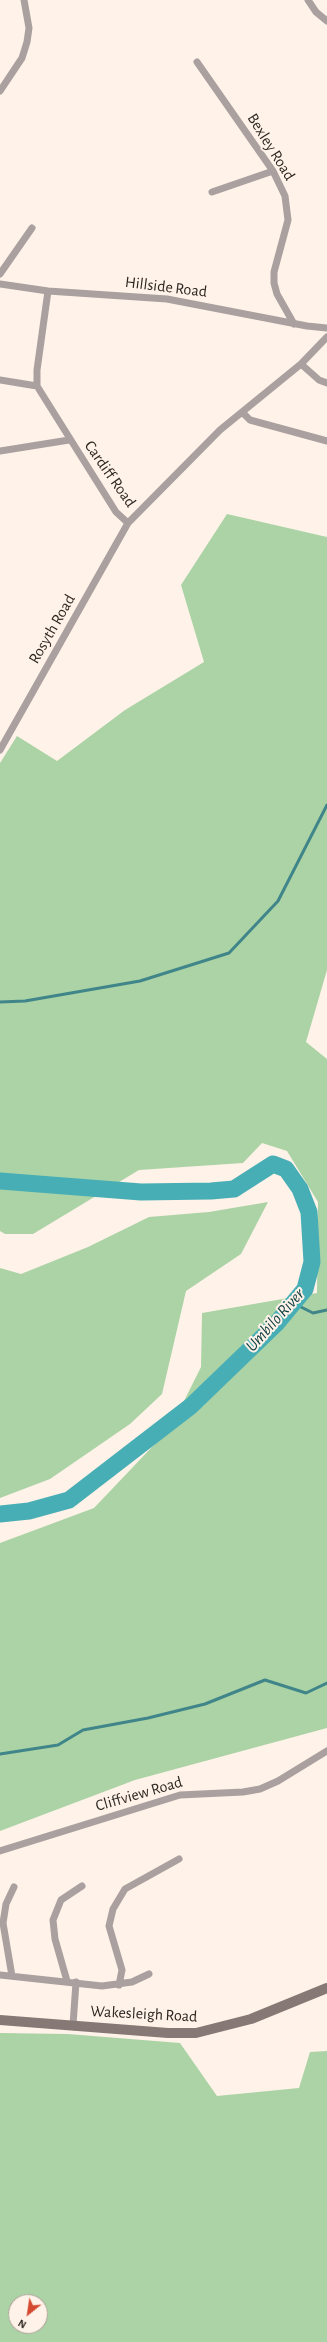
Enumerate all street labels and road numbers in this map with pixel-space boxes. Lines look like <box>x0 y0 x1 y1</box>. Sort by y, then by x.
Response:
street label: Bexley Road <box>243 110 299 184</box>
street label: Hillside Road <box>124 272 208 302</box>
street label: Cardiff Road <box>80 437 140 511</box>
street label: Rosyth Road <box>24 591 80 667</box>
street label: Cliffview Road <box>93 1772 185 1816</box>
street label: Wakesleigh Road <box>90 2002 198 2026</box>

